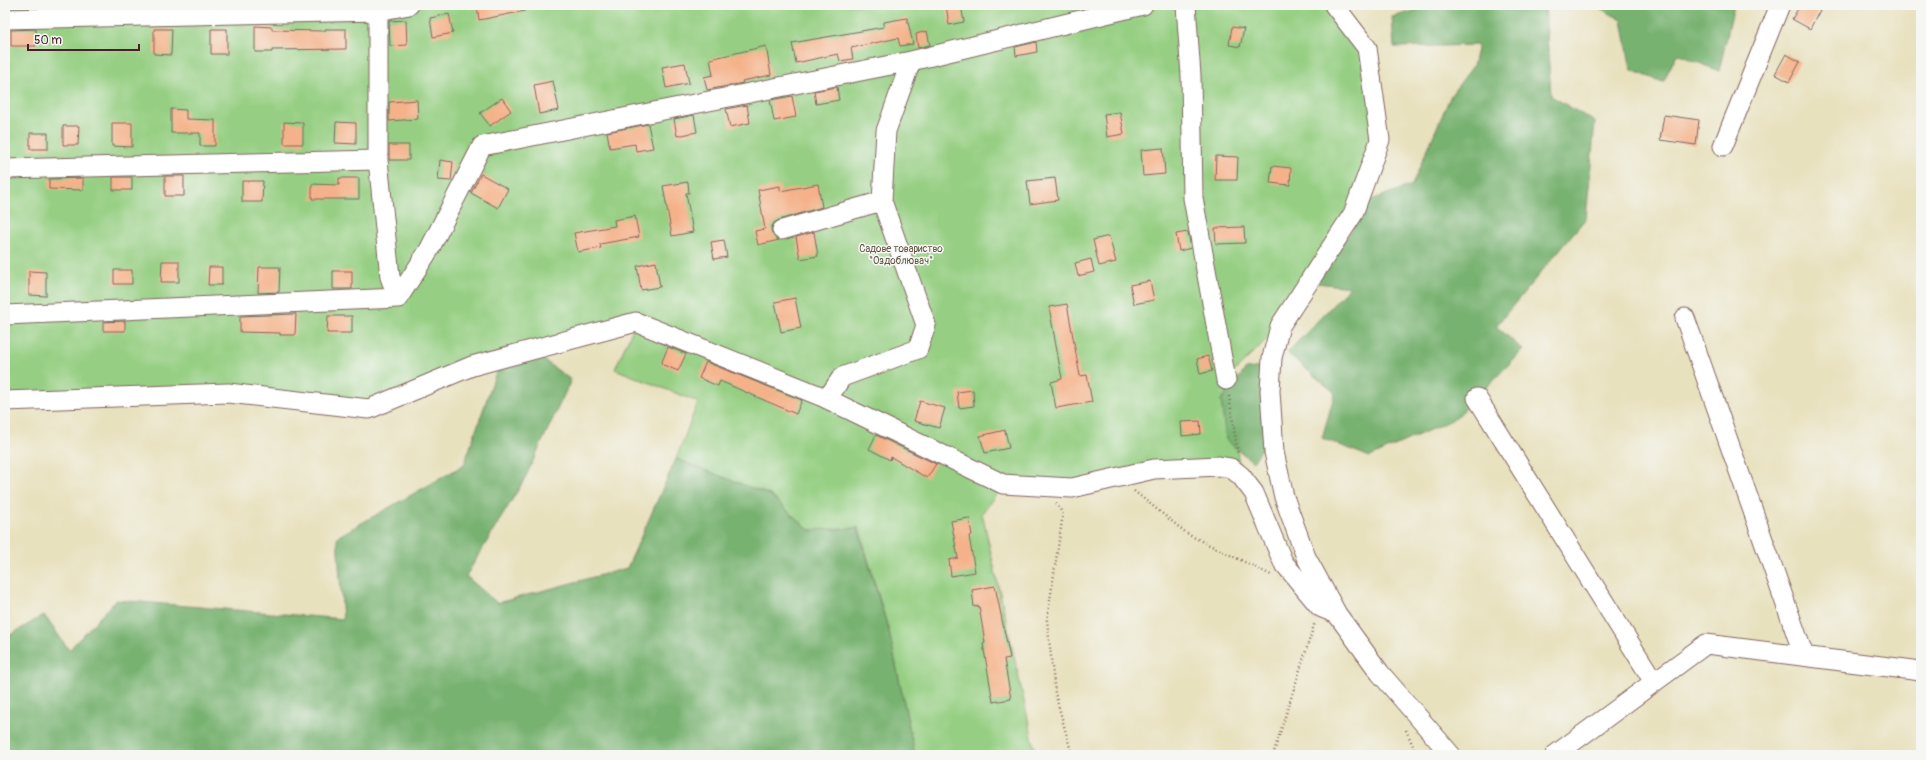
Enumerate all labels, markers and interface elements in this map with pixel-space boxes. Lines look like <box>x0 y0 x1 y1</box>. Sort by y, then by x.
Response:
scale bar <box>28 26 139 52</box>
text: 50 m <box>34 33 62 48</box>
park label: Садове товариство "Оздоблювач" <box>859 243 943 267</box>

